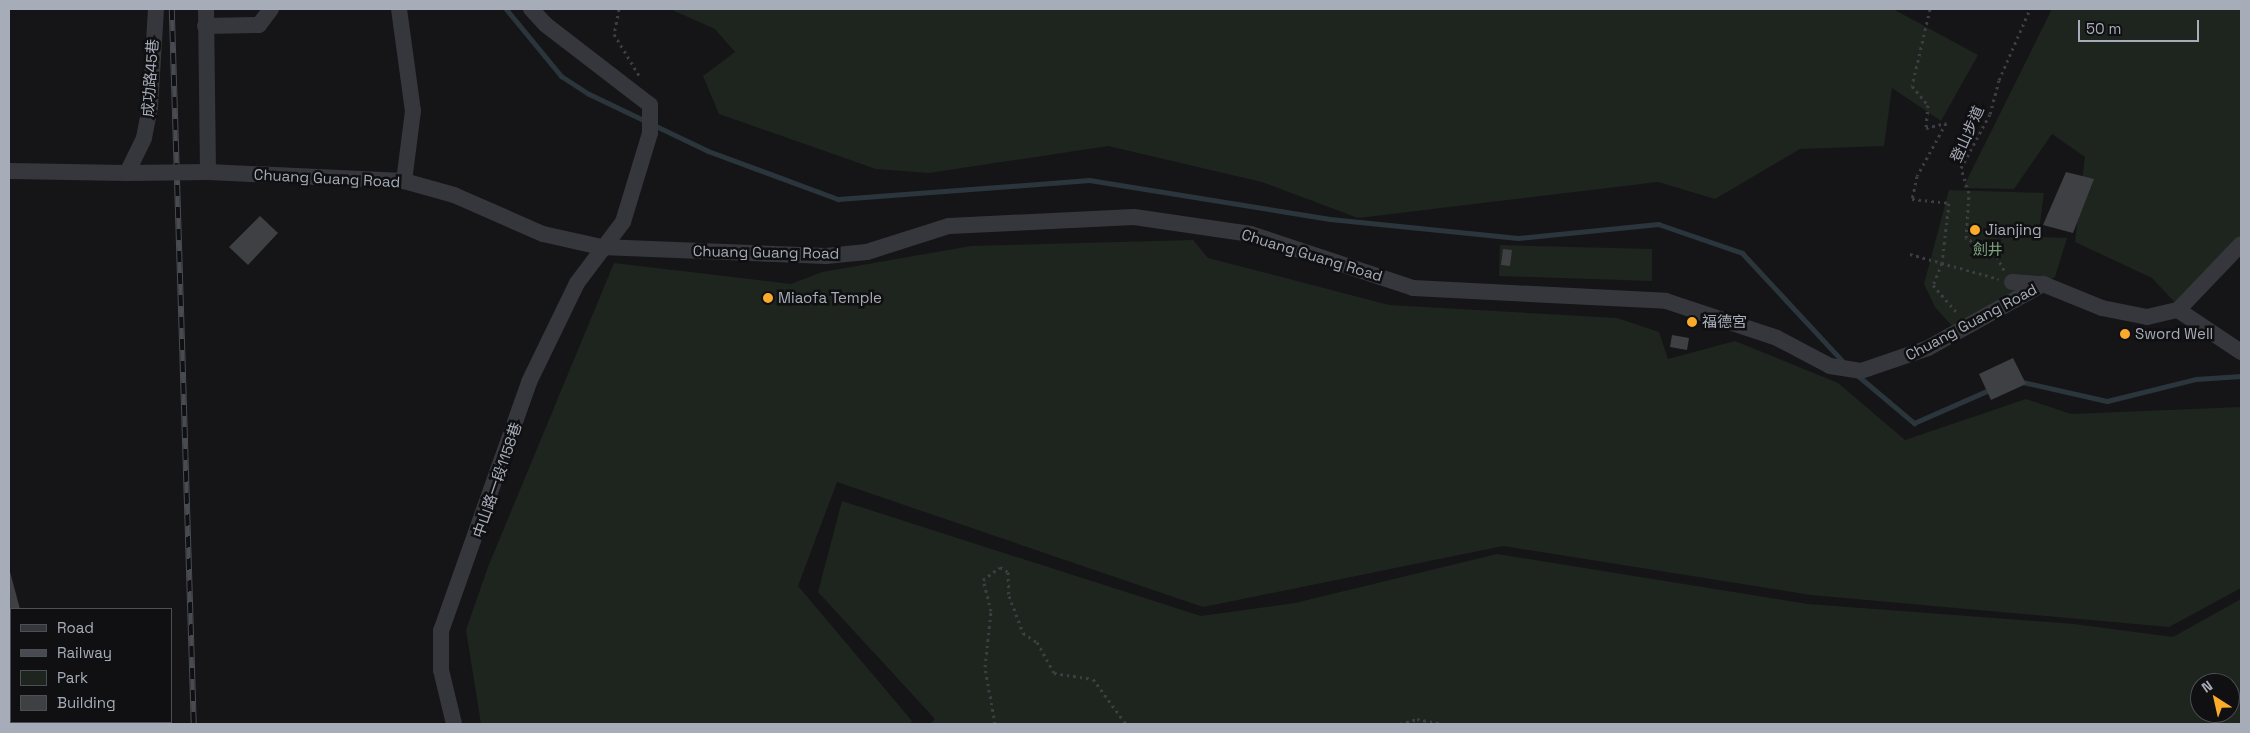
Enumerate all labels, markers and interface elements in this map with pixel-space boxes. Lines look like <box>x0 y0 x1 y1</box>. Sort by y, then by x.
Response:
scale bar <box>2080 10 2201 42</box>
text: 50 m <box>2086 19 2121 38</box>
street label: 成功路45巷 <box>138 38 162 118</box>
street label: 登山步道 <box>1947 103 1987 165</box>
street label: Chuang Guang Road <box>253 165 401 191</box>
place label: Jianjing <box>1985 221 2042 239</box>
marker: Jianjing <box>1969 224 1981 236</box>
street label: Chuang Guang Road <box>1239 225 1385 285</box>
park label: 劍井 <box>1973 241 2003 259</box>
street label: Chuang Guang Road <box>693 242 839 262</box>
street label: Chuang Guang Road <box>1902 280 2040 364</box>
place label: Miaofa Temple <box>778 289 882 307</box>
marker: Miaofa Temple <box>762 292 774 304</box>
place label: 福德宮 <box>1702 313 1747 331</box>
marker: 福德宮 <box>1686 316 1698 328</box>
place label: Sword Well <box>2135 325 2213 343</box>
marker: Sword Well <box>2119 328 2131 340</box>
street label: 中山路一段1158巷 <box>469 420 525 540</box>
legend <box>10 608 172 723</box>
text: Road <box>57 618 94 637</box>
text: Railway <box>57 643 112 662</box>
text: Park <box>57 668 88 687</box>
north arrow <box>2190 673 2240 723</box>
text: N <box>2198 676 2216 697</box>
text: Building <box>57 693 116 712</box>

